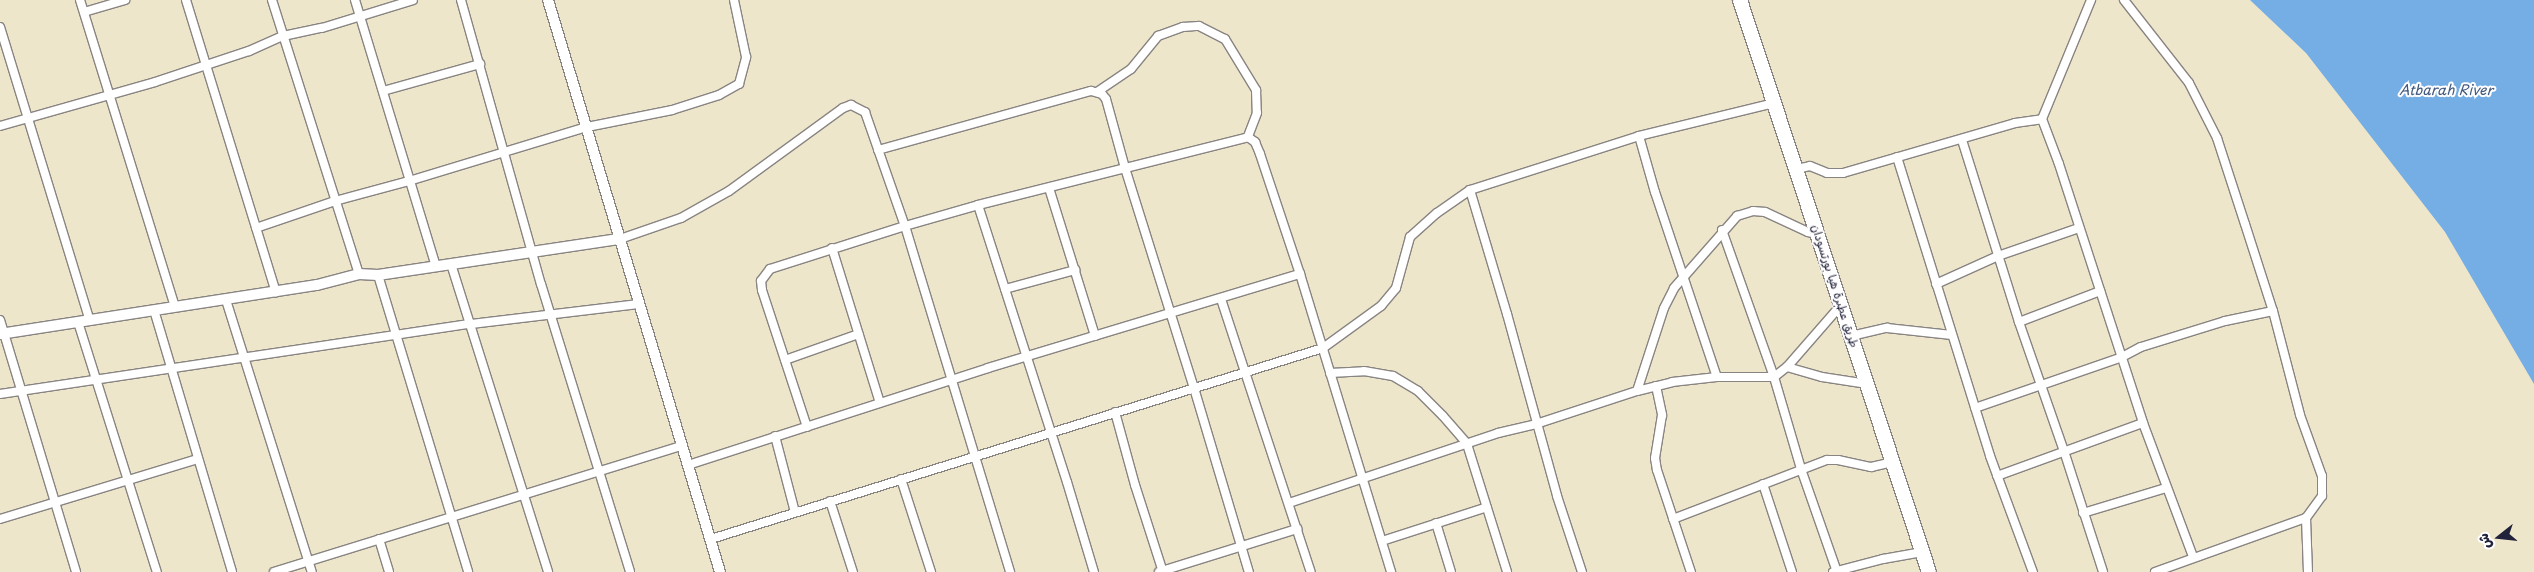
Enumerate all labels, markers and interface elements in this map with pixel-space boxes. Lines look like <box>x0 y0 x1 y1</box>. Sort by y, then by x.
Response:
water label: Atbarah River <box>2399 82 2493 98</box>
street label: طريق عطبرة هيا بورتسودان <box>1808 223 1862 349</box>
north arrow <box>2474 512 2524 562</box>
text: ش <box>2472 531 2496 552</box>

